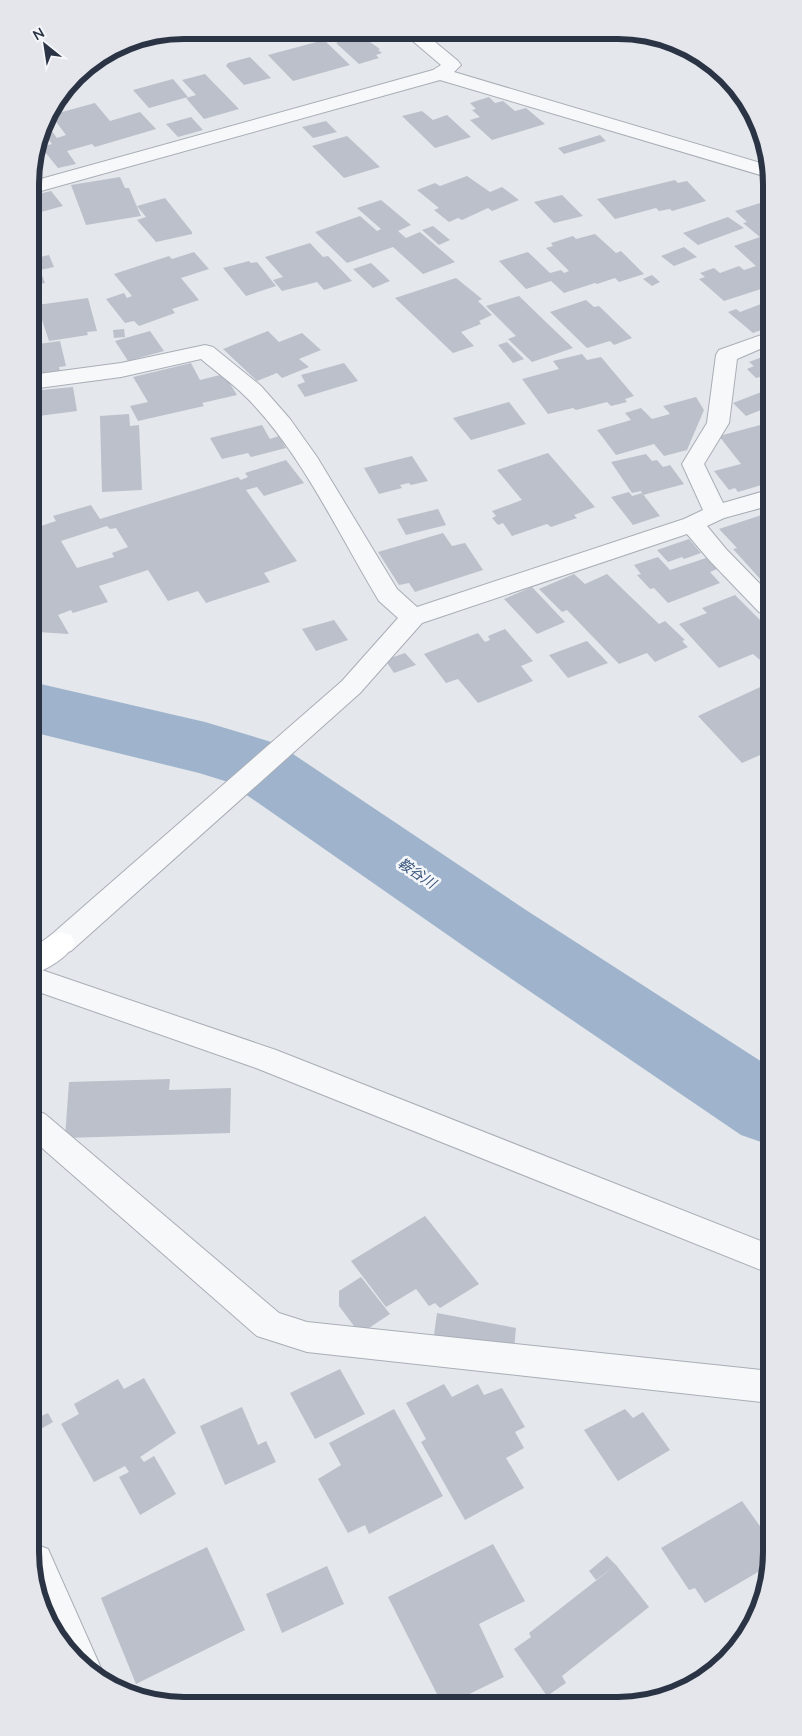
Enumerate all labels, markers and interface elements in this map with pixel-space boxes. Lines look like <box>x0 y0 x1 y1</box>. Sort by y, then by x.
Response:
north arrow <box>20 20 70 70</box>
text: N <box>29 23 48 45</box>
water label: 鞍谷川 <box>394 854 441 894</box>

